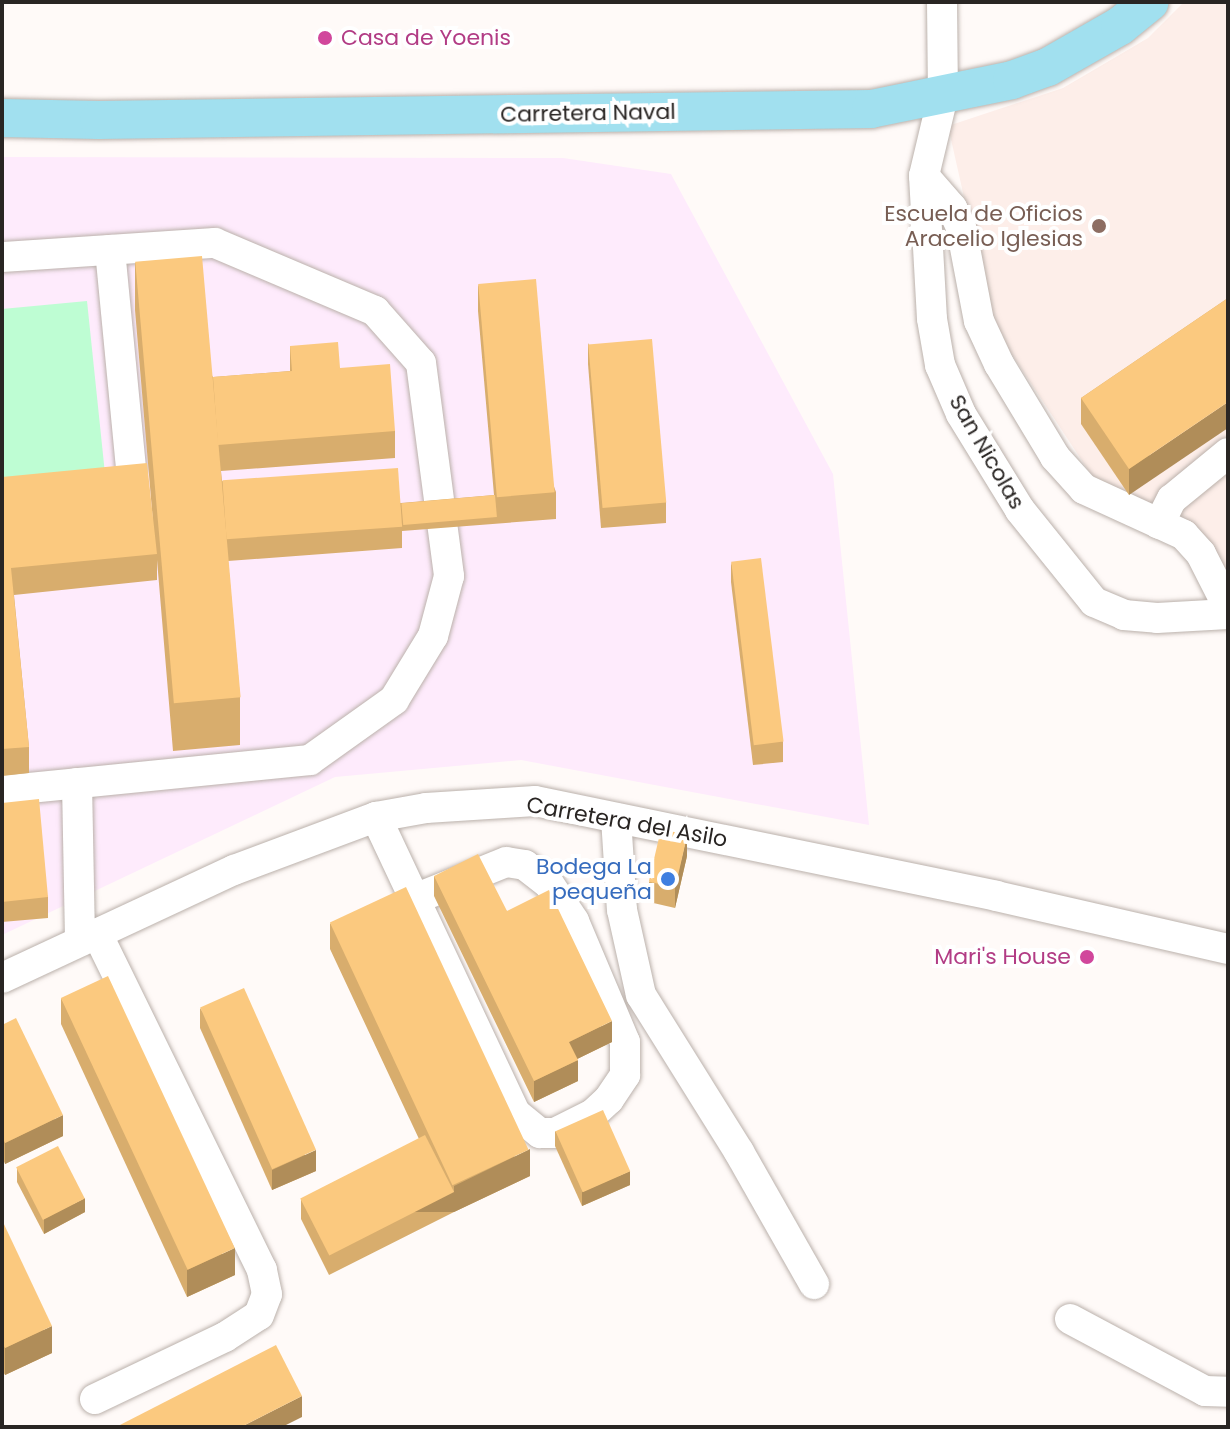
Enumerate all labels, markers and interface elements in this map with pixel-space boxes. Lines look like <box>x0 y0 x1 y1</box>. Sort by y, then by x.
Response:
place label: Casa de Yoenis <box>341 25 511 51</box>
marker: Casa de Yoenis <box>316 29 334 47</box>
street label: Carretera Naval <box>500 98 676 128</box>
place label: Escuela de Oficios Aracelio Iglesias <box>884 200 1083 252</box>
marker: Escuela de Oficios Aracelio Iglesias <box>1090 217 1108 235</box>
street label: San Nicolas <box>944 390 1030 514</box>
street label: Carretera del Asilo <box>524 791 730 853</box>
place label: Bodega La pequeña <box>536 853 652 904</box>
marker: Bodega La pequeña <box>659 870 677 888</box>
place label: Mari's House <box>934 944 1071 970</box>
marker: Mari's House <box>1078 948 1096 966</box>

